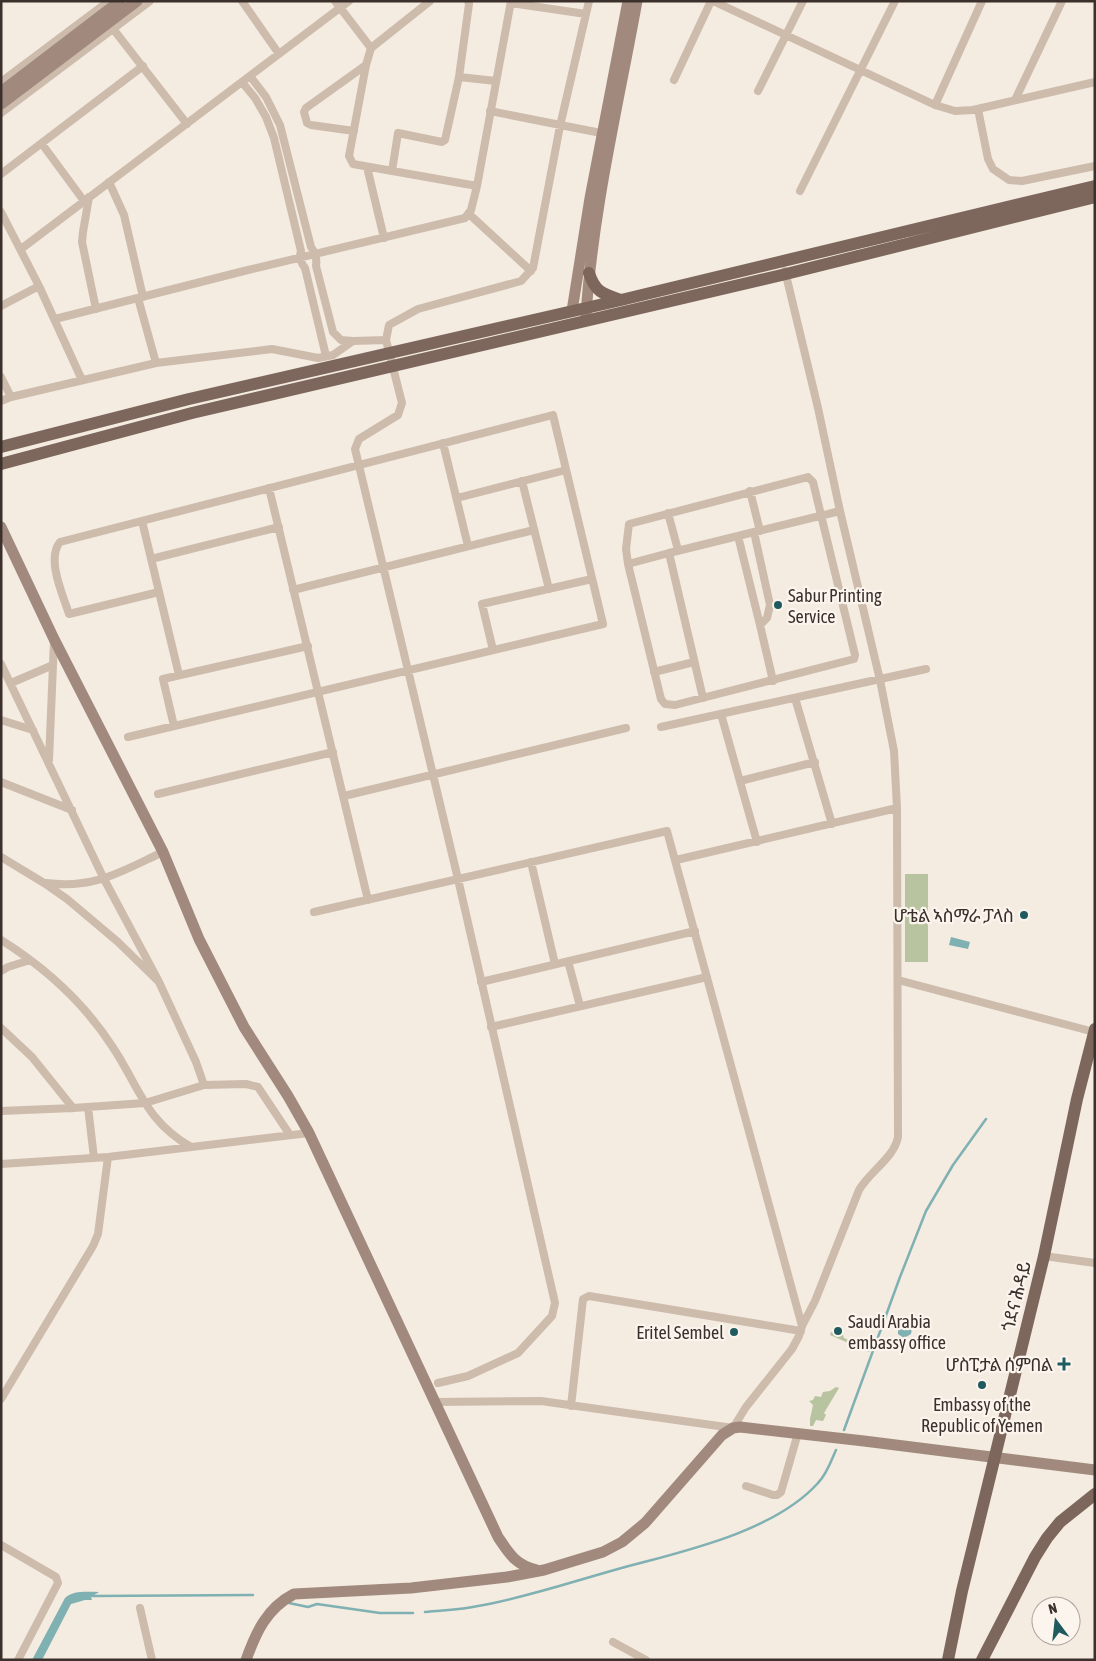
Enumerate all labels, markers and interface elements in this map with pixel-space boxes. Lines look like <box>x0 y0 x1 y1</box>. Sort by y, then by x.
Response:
place label: Sabur Printing Service <box>788 585 882 627</box>
marker: Sabur Printing Service <box>772 599 784 611</box>
place label: ሆቴል ኣስማራ ፓላስ <box>893 905 1014 926</box>
marker: ሆቴል ኣስማራ ፓላስ <box>1018 909 1030 921</box>
street label: ጎደና ሕዳይ <box>997 1259 1035 1333</box>
place label: Saudi Arabia embassy office <box>848 1311 946 1353</box>
place label: Eritel Sembel <box>636 1322 724 1343</box>
marker: Saudi Arabia embassy office <box>832 1325 844 1337</box>
marker: Eritel Sembel <box>728 1326 740 1338</box>
place label: ሆስፒታል ሰምበል <box>945 1354 1053 1375</box>
marker: ሆስፒታል ሰምበል <box>1057 1357 1071 1371</box>
marker: Embassy of the Republic of Yemen <box>976 1379 988 1391</box>
place label: Embassy of the Republic of Yemen <box>921 1394 1043 1436</box>
north arrow <box>1031 1596 1081 1646</box>
text: N <box>1047 1600 1059 1617</box>

